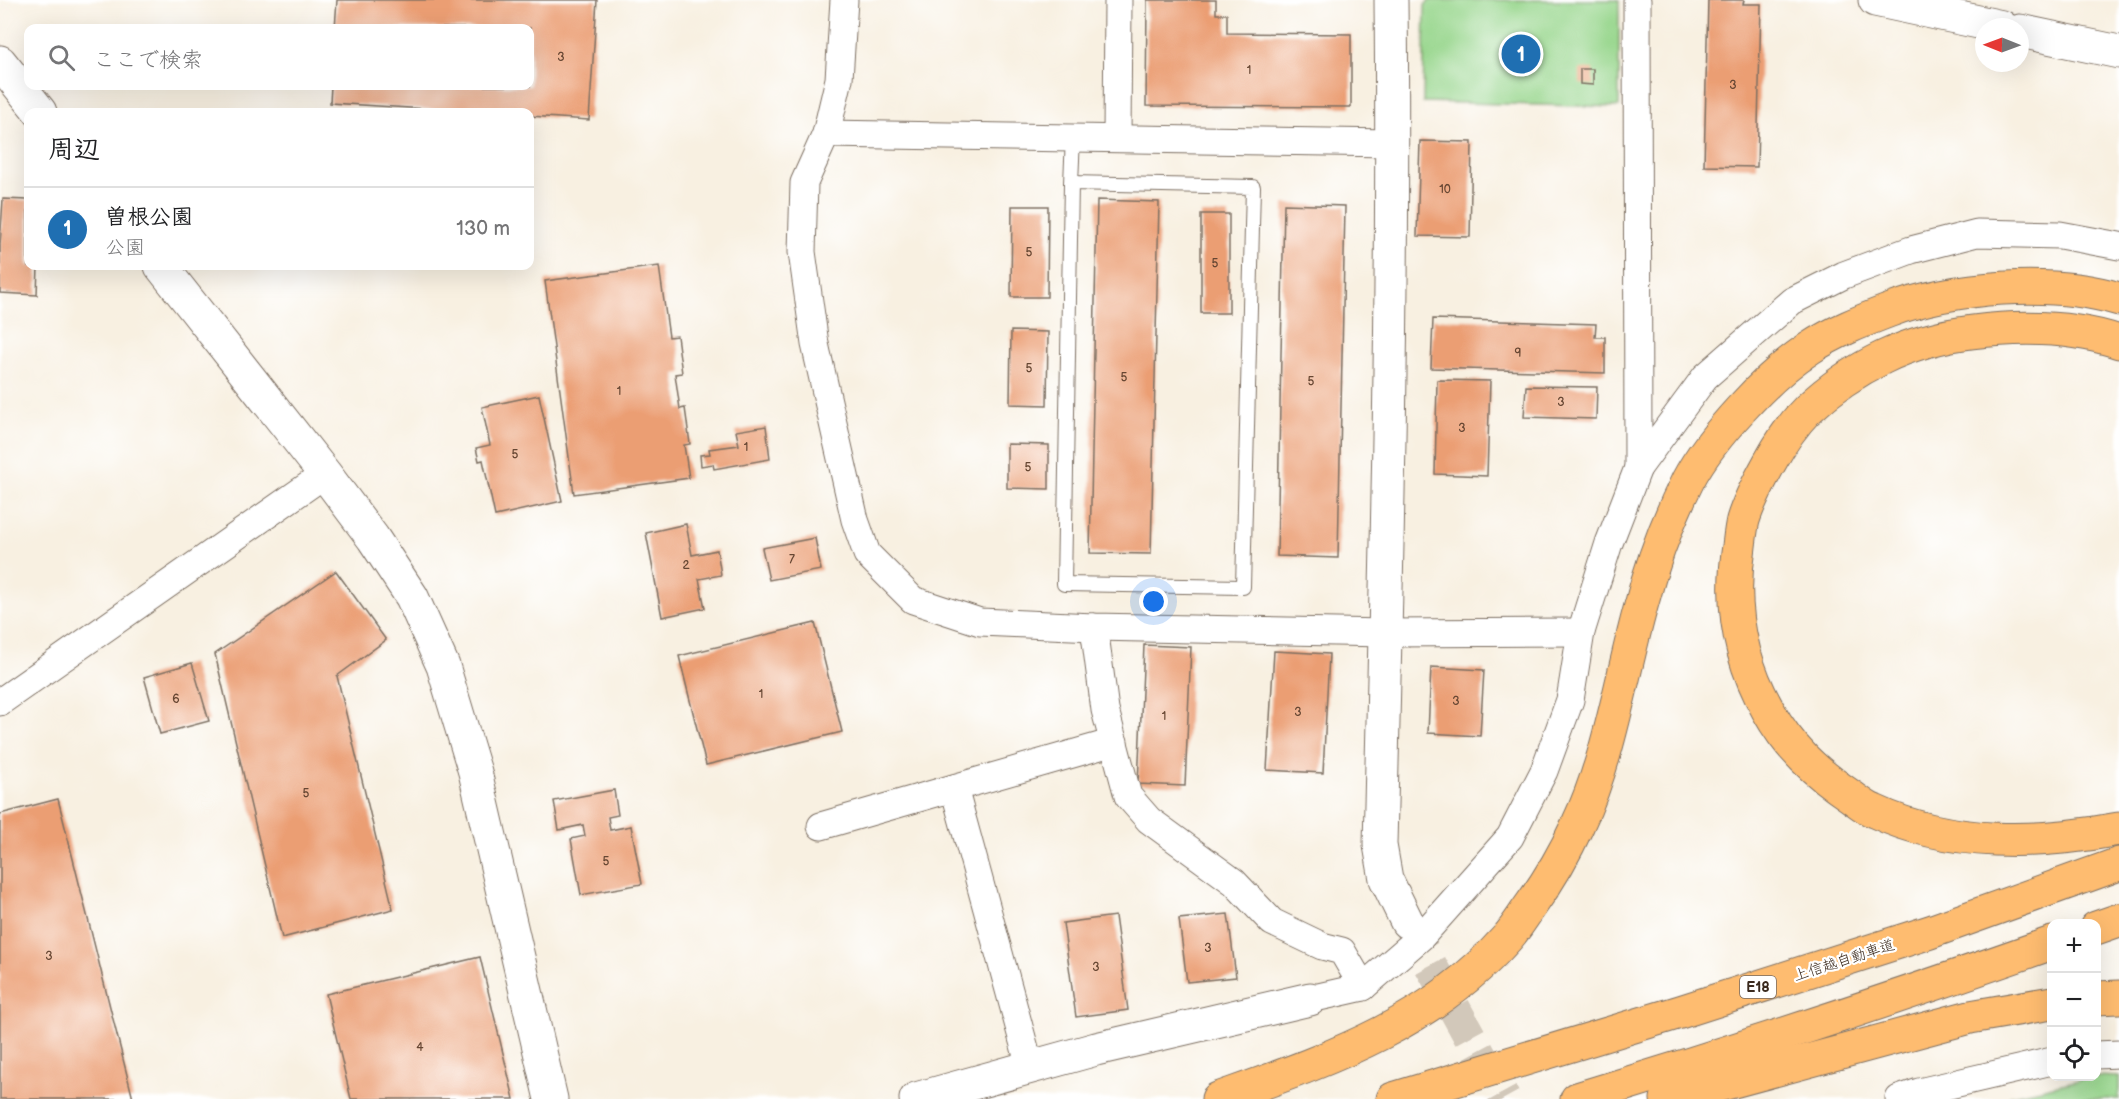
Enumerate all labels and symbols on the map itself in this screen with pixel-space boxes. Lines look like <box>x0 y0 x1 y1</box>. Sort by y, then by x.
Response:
north arrow <box>1975 18 2029 72</box>
pin: 1 <box>1502 32 1540 76</box>
house number: 3 <box>557 50 565 65</box>
house number: 1 <box>1247 63 1251 78</box>
house number: 3 <box>1729 78 1737 93</box>
house number: 10 <box>1439 182 1451 197</box>
house number: 5 <box>1026 245 1033 260</box>
house number: 5 <box>1212 256 1219 271</box>
house number: 9 <box>1515 346 1522 361</box>
house number: 5 <box>1026 361 1033 376</box>
house number: 5 <box>1121 370 1128 385</box>
house number: 5 <box>1308 374 1315 389</box>
house number: 1 <box>617 384 621 399</box>
house number: 3 <box>1557 395 1565 410</box>
house number: 3 <box>1458 421 1466 436</box>
house number: 1 <box>744 440 748 455</box>
house number: 5 <box>512 447 519 462</box>
house number: 5 <box>1025 460 1032 475</box>
house number: 7 <box>789 552 795 567</box>
house number: 2 <box>682 558 690 573</box>
your location <box>1139 587 1168 616</box>
house number: 1 <box>759 687 763 702</box>
house number: 6 <box>172 692 180 707</box>
house number: 3 <box>1452 694 1460 709</box>
house number: 3 <box>1294 705 1302 720</box>
house number: 1 <box>1162 709 1166 724</box>
house number: 5 <box>303 786 310 801</box>
house number: 5 <box>603 854 610 869</box>
street label: 上信越自動車道 <box>1791 935 1897 986</box>
house number: 3 <box>1204 941 1212 956</box>
house number: 3 <box>45 949 53 964</box>
house number: 3 <box>1092 960 1100 975</box>
road number: E18 <box>1740 976 1776 998</box>
house number: 4 <box>416 1040 424 1055</box>

